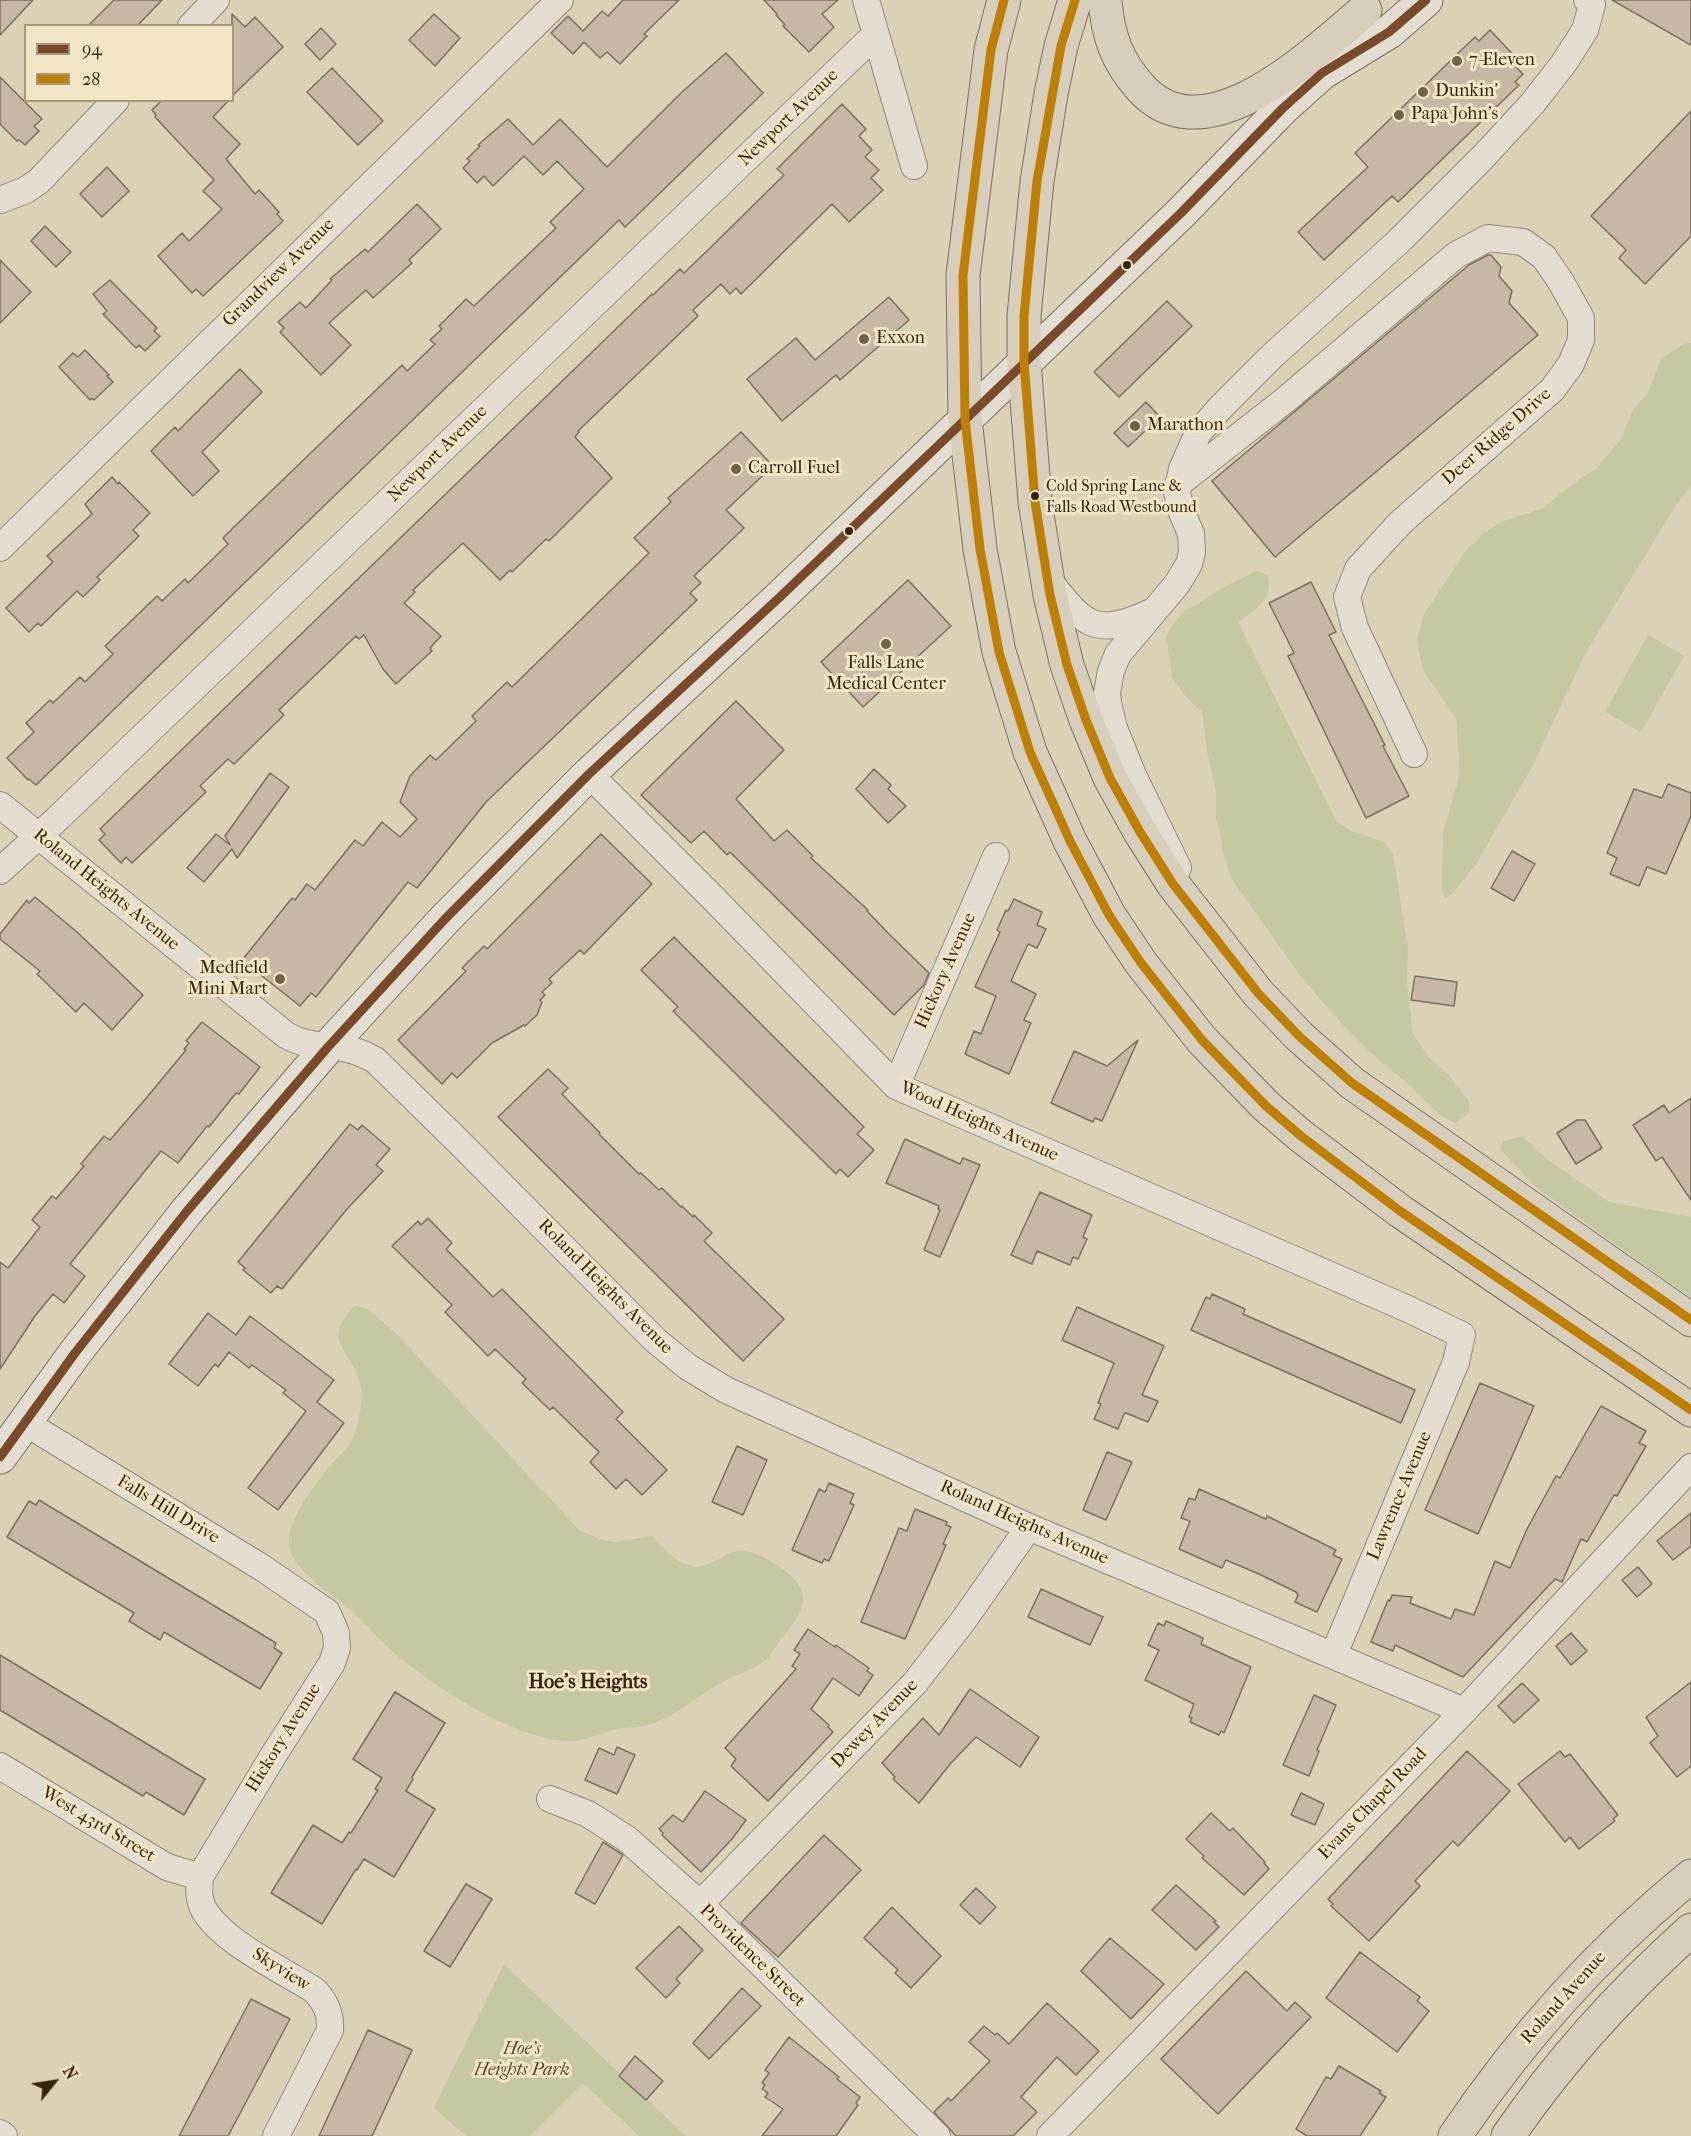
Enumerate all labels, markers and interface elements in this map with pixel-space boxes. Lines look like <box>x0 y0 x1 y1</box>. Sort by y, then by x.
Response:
legend <box>24 24 234 102</box>
text: 94 <box>82 39 102 60</box>
place label: 7-Eleven <box>1469 50 1535 72</box>
marker: 7-Eleven <box>1450 54 1464 68</box>
street label: Newport Avenue <box>735 65 843 171</box>
text: 28 <box>82 69 100 90</box>
place label: Dunkin' <box>1435 81 1498 103</box>
marker: Dunkin' <box>1416 85 1430 99</box>
place label: Papa John's <box>1411 104 1498 126</box>
marker: Papa John's <box>1392 108 1406 122</box>
street label: Grandview Avenue <box>219 214 339 332</box>
unlabelled marker <box>1121 259 1133 271</box>
place label: Exxon <box>876 328 925 350</box>
marker: Exxon <box>857 332 871 346</box>
street label: Deer Ridge Drive <box>1438 384 1556 490</box>
street label: Newport Avenue <box>384 401 492 507</box>
place label: Marathon <box>1147 415 1224 437</box>
marker: Marathon <box>1128 419 1142 433</box>
place label: Carroll Fuel <box>748 458 840 480</box>
marker: Carroll Fuel <box>729 462 743 476</box>
place label: Cold Spring Lane & Falls Road Westbound <box>1046 477 1197 515</box>
marker: Cold Spring Lane & Falls Road Westbound <box>1029 490 1041 502</box>
unlabelled marker <box>843 525 855 537</box>
marker: Falls Lane Medical Center <box>879 637 893 651</box>
place label: Falls Lane Medical Center <box>826 653 946 696</box>
street label: Roland Heights Avenue <box>29 824 183 956</box>
street label: Hickory Avenue <box>911 910 981 1032</box>
place label: Medfield Mini Mart <box>188 958 268 1000</box>
marker: Medfield Mini Mart <box>273 972 287 986</box>
street label: Wood Heights Avenue <box>896 1077 1062 1167</box>
street label: Roland Heights Avenue <box>533 1215 677 1359</box>
street label: Lawrence Avenue <box>1363 1428 1437 1564</box>
street label: Falls Hill Drive <box>113 1471 223 1549</box>
street label: Roland Heights Avenue <box>937 1476 1111 1570</box>
district label: Hoe's Heights <box>529 1671 647 1695</box>
street label: Dewey Avenue <box>827 1675 923 1773</box>
street label: Hickory Avenue <box>242 1679 326 1797</box>
street label: Evans Chapel Road <box>1314 1744 1432 1864</box>
street label: West 43rd Street <box>37 1783 159 1867</box>
street label: Providence Street <box>695 1900 809 2012</box>
street label: Skyview <box>248 1944 314 1996</box>
street label: Roland Avenue <box>1517 1947 1611 2049</box>
park label: Hoe's Heights Park <box>474 2039 570 2082</box>
north arrow <box>24 2052 84 2112</box>
text: N <box>59 2063 81 2083</box>

